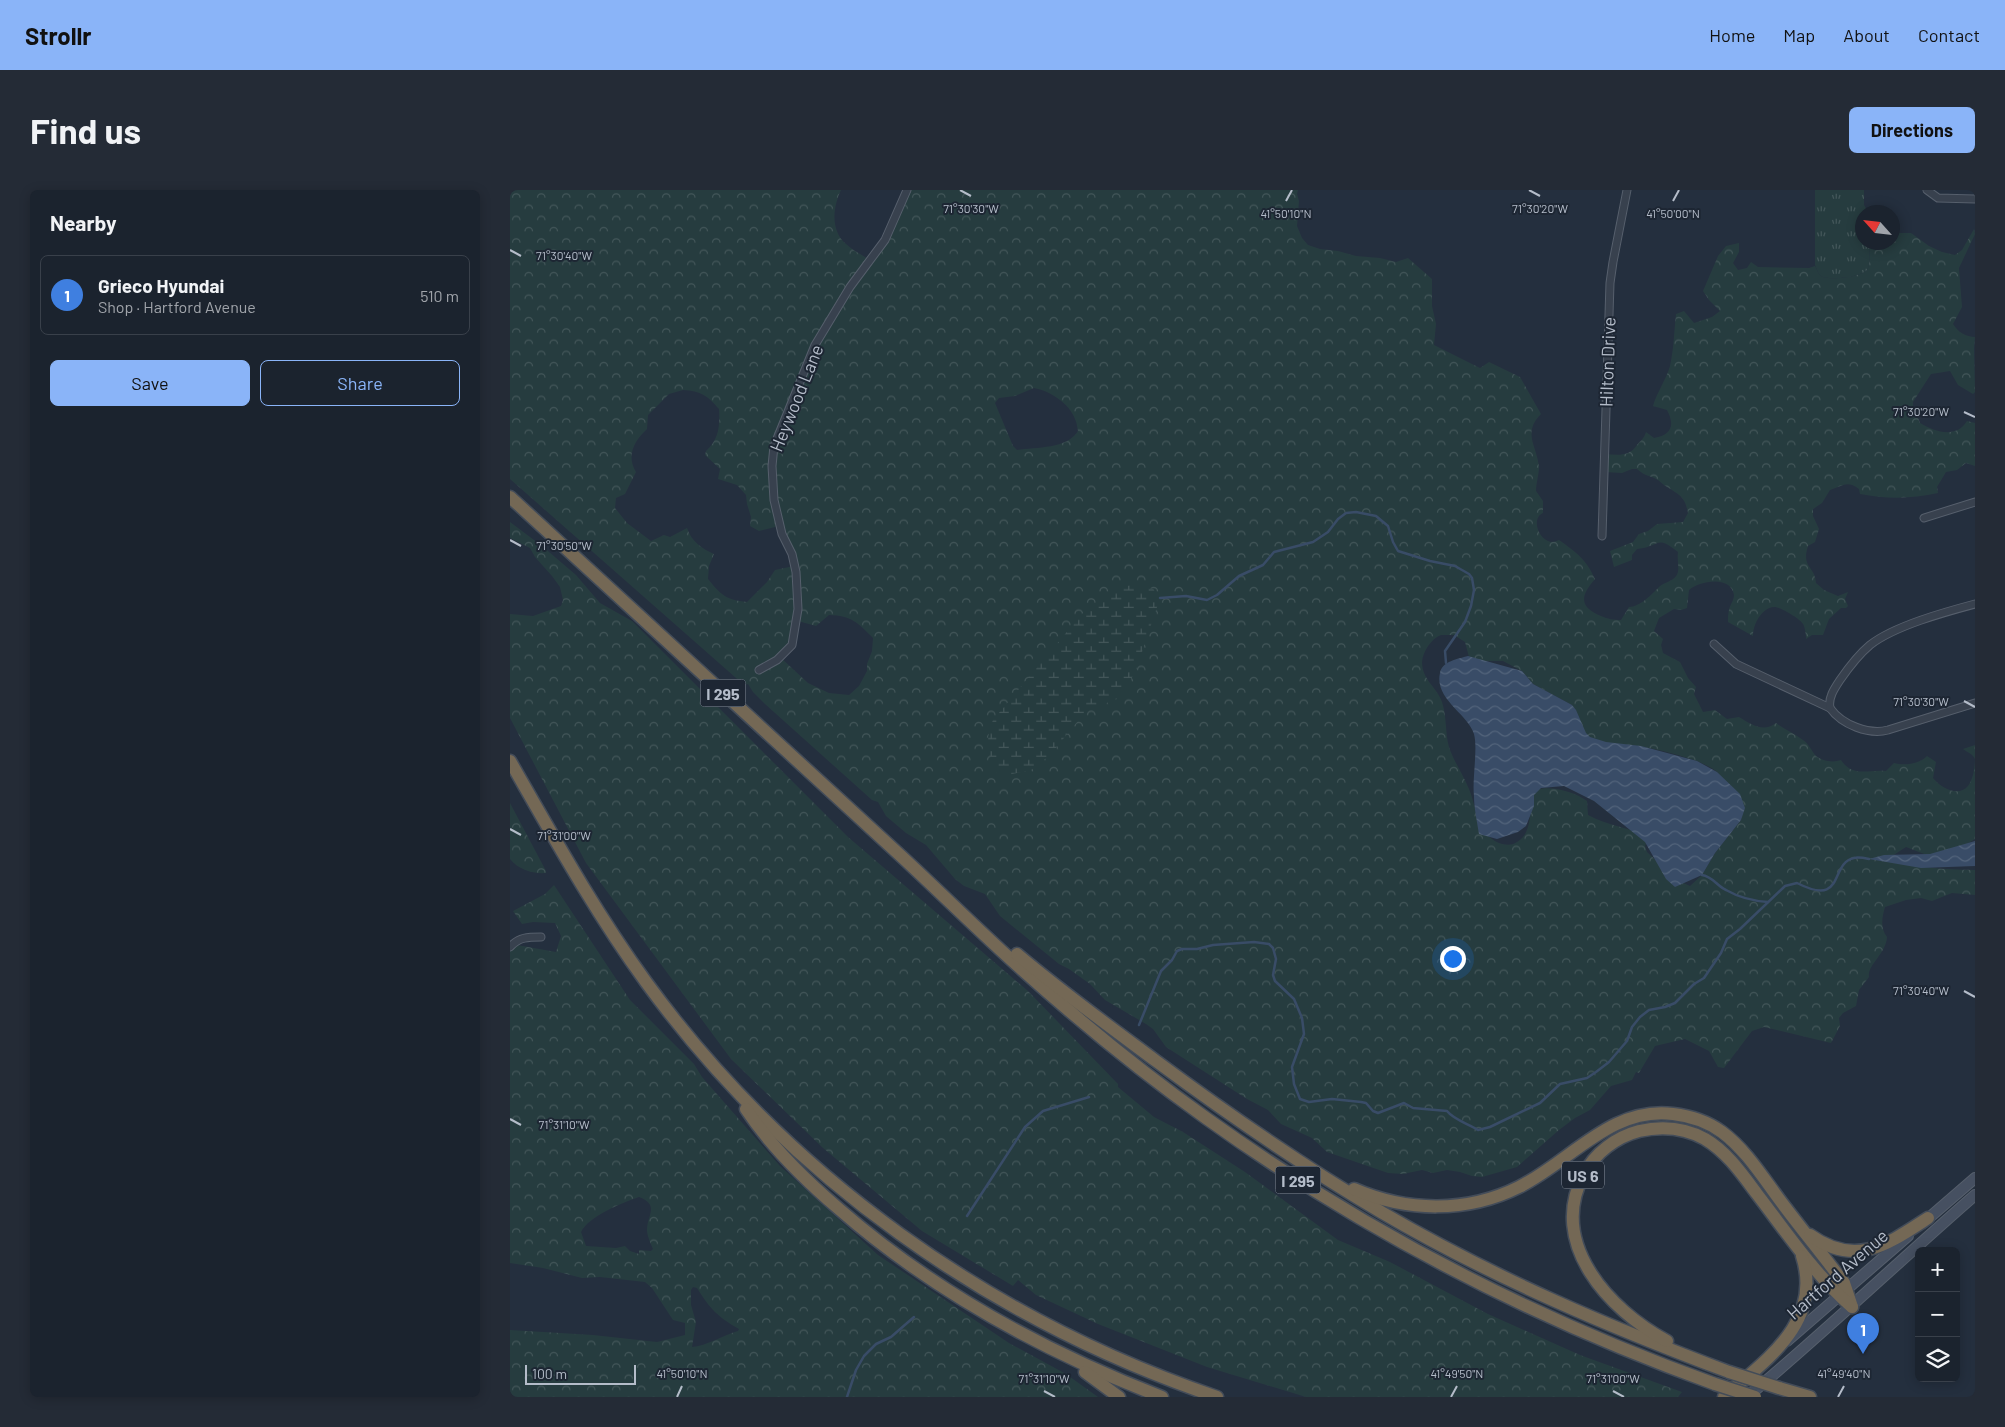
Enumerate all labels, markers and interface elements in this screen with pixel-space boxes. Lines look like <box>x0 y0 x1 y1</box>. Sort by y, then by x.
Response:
text: Strollr <box>25 21 92 50</box>
text: Home <box>1709 24 1755 46</box>
text: Map <box>1783 24 1815 46</box>
text: About <box>1843 24 1890 46</box>
text: Contact <box>1918 24 1980 46</box>
button: Directions <box>1849 107 1975 153</box>
text: Find us <box>30 109 141 151</box>
text: 71°30'30"W <box>943 201 999 215</box>
text: 71°30'20"W <box>1512 201 1568 215</box>
north arrow <box>1855 205 1900 250</box>
text: 41°50'10"N <box>1260 206 1312 220</box>
text: 41°50'00"N <box>1646 206 1700 220</box>
text: Nearby <box>50 210 116 235</box>
text: 71°30'40"W <box>536 248 592 262</box>
text: Grieco Hyundai <box>98 274 224 297</box>
text: 1 <box>64 286 70 305</box>
text: 510 m <box>420 286 459 305</box>
text: Shop · Hartford Avenue <box>98 297 256 316</box>
street label: Hilton Drive <box>1594 317 1620 407</box>
street label: Heywood Lane <box>764 341 828 455</box>
button: Save <box>50 360 250 406</box>
button: Share <box>260 360 460 406</box>
text: 71°30'20"W <box>1893 404 1949 418</box>
text: 71°30'50"W <box>536 538 592 552</box>
road number: I 295 <box>700 679 746 706</box>
text: 71°30'30"W <box>1893 694 1949 708</box>
text: 71°31'00"W <box>537 828 591 842</box>
your location <box>1440 946 1466 972</box>
text: 71°30'40"W <box>1893 983 1949 997</box>
text: 71°31'10"W <box>538 1117 590 1131</box>
road number: US 6 <box>1562 1162 1604 1188</box>
road number: I 295 <box>1276 1166 1320 1194</box>
street label: Hartford Avenue <box>1782 1224 1892 1324</box>
map controls <box>1915 1247 1960 1382</box>
button: + <box>1915 1247 1960 1292</box>
button: − <box>1915 1292 1960 1337</box>
pin: 1 <box>1847 1313 1879 1354</box>
button: layers <box>1915 1337 1960 1382</box>
scale bar <box>525 1362 636 1385</box>
text: 100 m <box>532 1365 567 1382</box>
text: 41°50'10"N <box>656 1366 708 1380</box>
text: 41°49'50"N <box>1431 1366 1483 1380</box>
text: 41°49'40"N <box>1817 1366 1871 1380</box>
text: 71°31'10"W <box>1018 1371 1070 1385</box>
text: 71°31'00"W <box>1586 1371 1640 1385</box>

